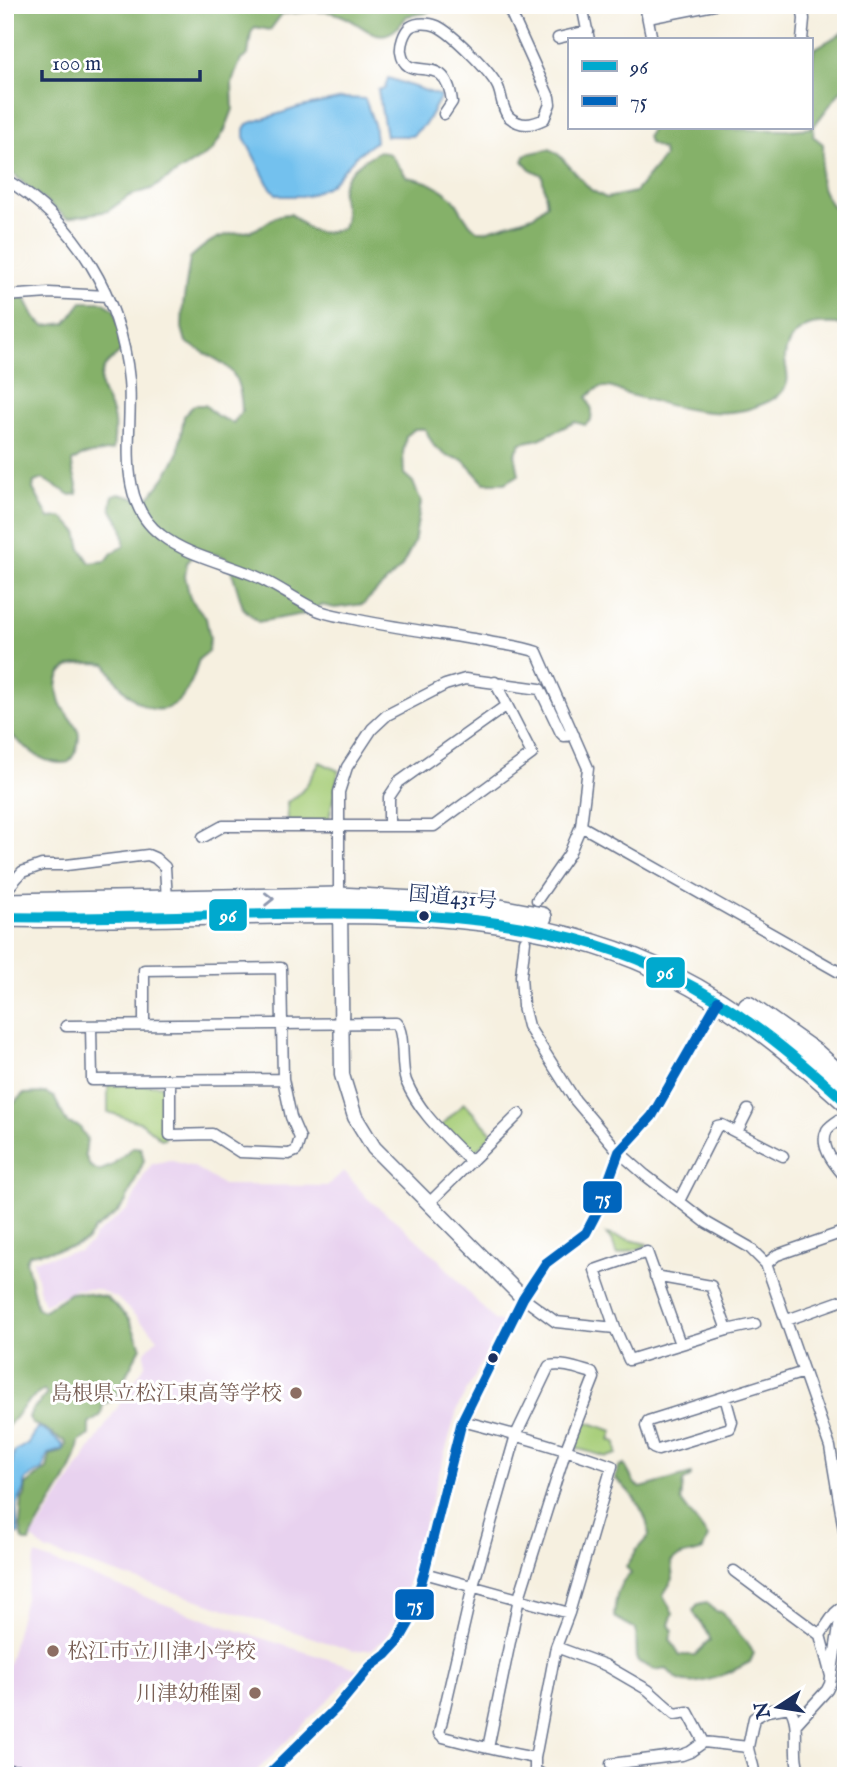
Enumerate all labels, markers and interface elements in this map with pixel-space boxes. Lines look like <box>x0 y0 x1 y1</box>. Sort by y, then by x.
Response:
scale bar <box>42 38 200 82</box>
legend <box>568 38 812 130</box>
text: 100 m <box>52 51 101 78</box>
text: 96 <box>629 55 649 82</box>
text: 75 <box>630 89 648 116</box>
street label: 国道431号 <box>407 881 498 916</box>
one-way arrow <box>264 891 275 906</box>
line badge: 96 <box>208 898 248 932</box>
text: 96 <box>219 905 237 929</box>
unlabelled marker <box>417 909 431 923</box>
line badge: 96 <box>645 956 686 989</box>
text: 96 <box>656 962 674 986</box>
line badge: 75 <box>582 1180 623 1214</box>
text: 75 <box>595 1187 611 1211</box>
unlabelled marker <box>486 1351 500 1365</box>
place label: 島根県立松江東高等学校 <box>51 1381 282 1408</box>
marker: 島根県立松江東高等学校 <box>288 1385 304 1401</box>
line badge: 75 <box>394 1588 435 1621</box>
text: 75 <box>407 1594 423 1618</box>
place label: 松江市立川津小学校 <box>67 1639 256 1666</box>
marker: 松江市立川津小学校 <box>45 1643 61 1659</box>
north arrow <box>742 1672 812 1742</box>
place label: 川津幼稚園 <box>136 1681 241 1708</box>
marker: 川津幼稚園 <box>247 1685 263 1701</box>
text: N <box>750 1699 777 1722</box>

